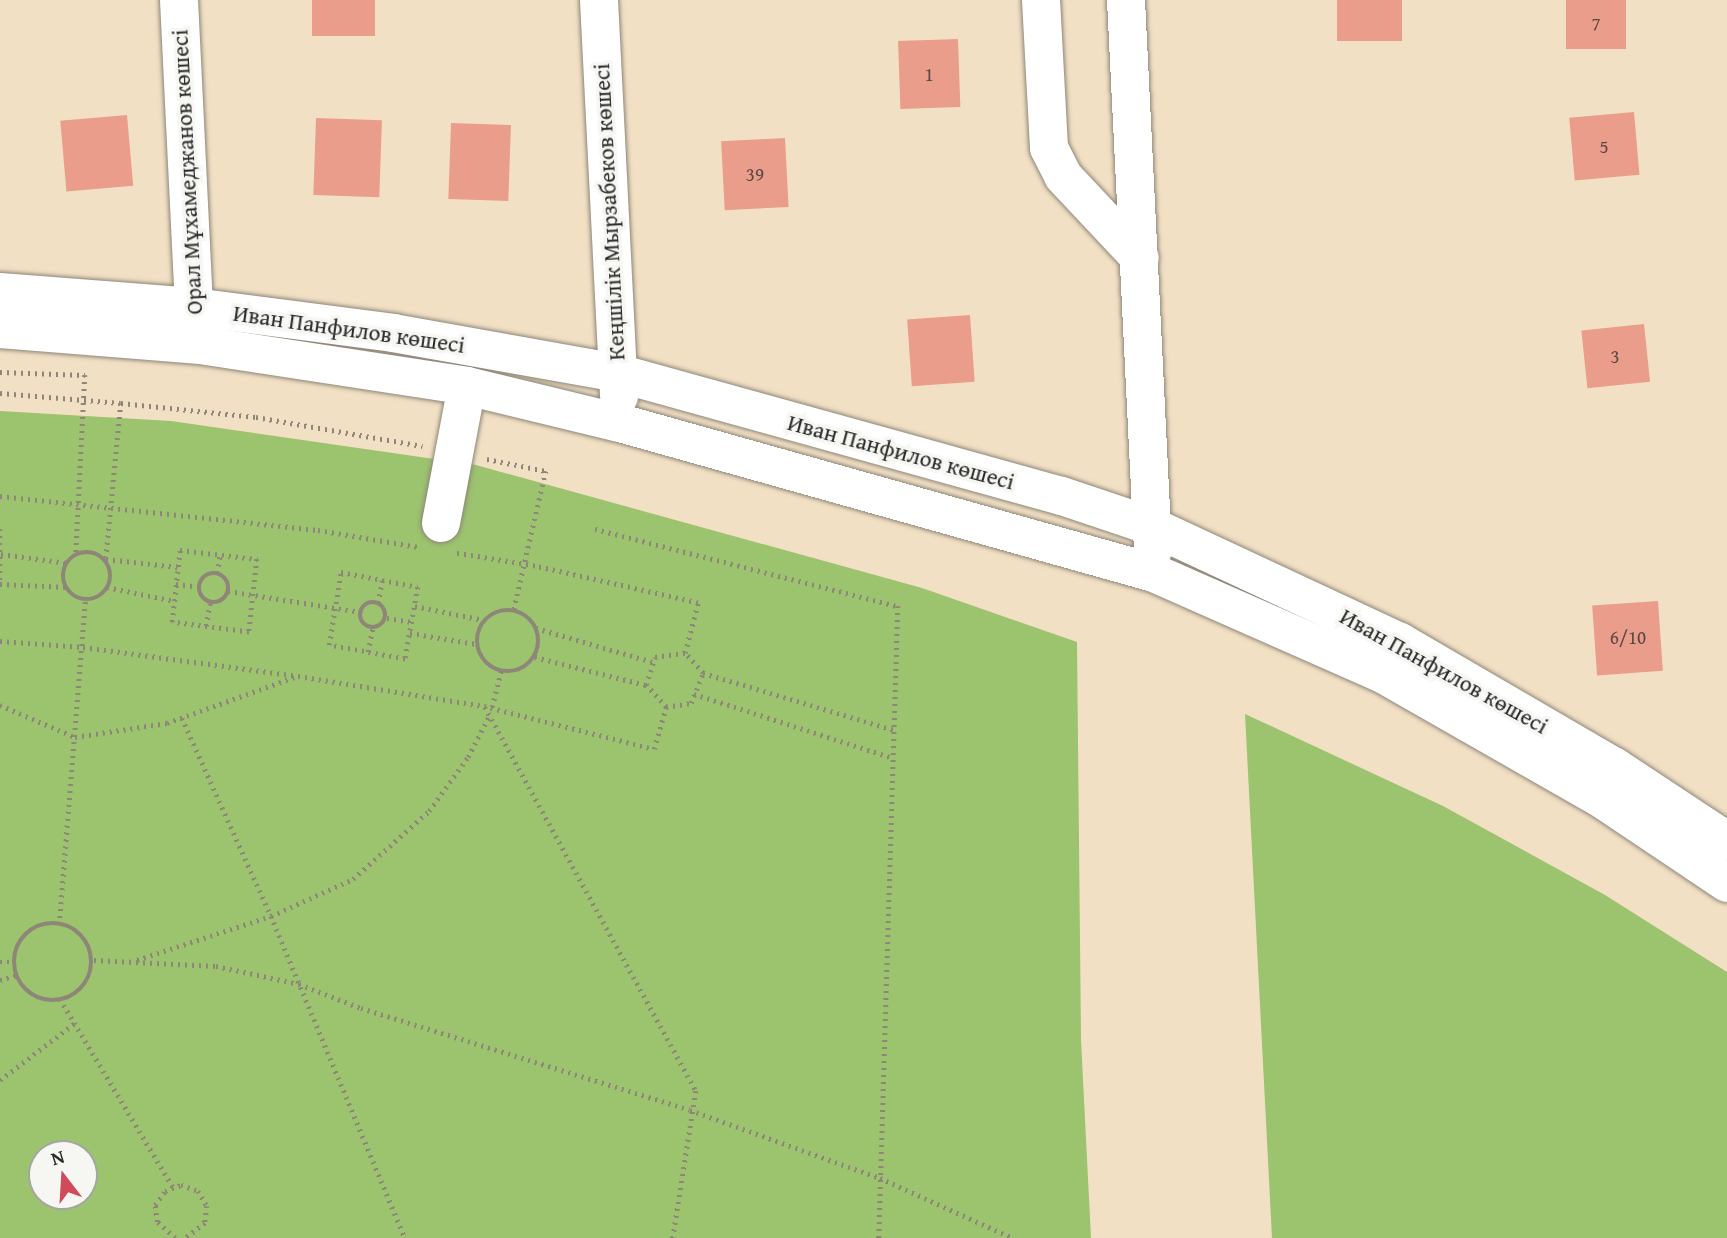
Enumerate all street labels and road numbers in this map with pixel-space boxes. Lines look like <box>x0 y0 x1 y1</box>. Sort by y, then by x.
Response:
street label: Орал Мұхамеджанов көшесі <box>166 29 208 315</box>
street label: Кеңшілік Мырзабеков көшесі <box>587 63 631 361</box>
street label: Иван Панфилов көшесі <box>231 299 467 359</box>
street label: Иван Панфилов көшесі <box>785 408 1017 496</box>
street label: Иван Панфилов көшесі <box>1335 602 1553 740</box>

